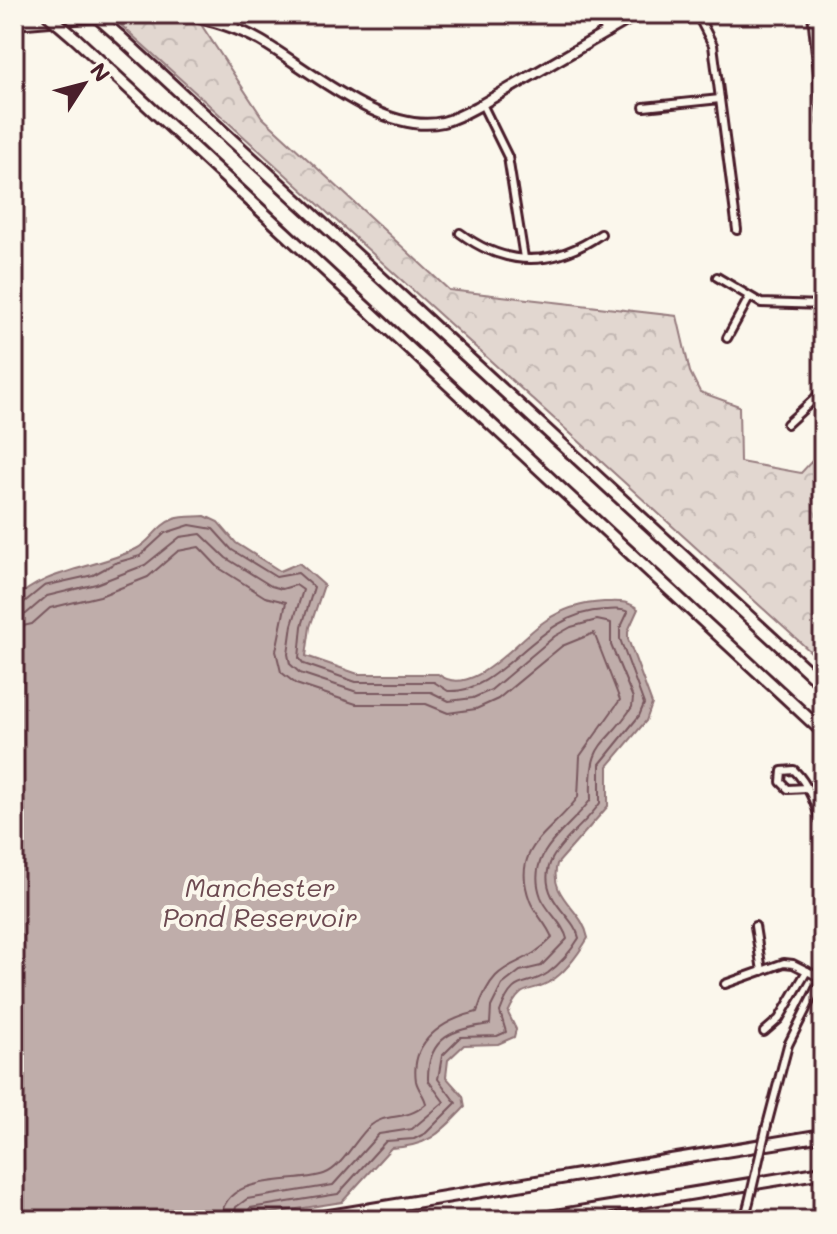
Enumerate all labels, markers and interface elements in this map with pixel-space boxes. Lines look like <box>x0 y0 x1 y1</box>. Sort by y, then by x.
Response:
north arrow <box>44 44 124 124</box>
text: N <box>84 57 117 87</box>
water label: Manchester Pond Reservoir <box>162 870 358 934</box>

